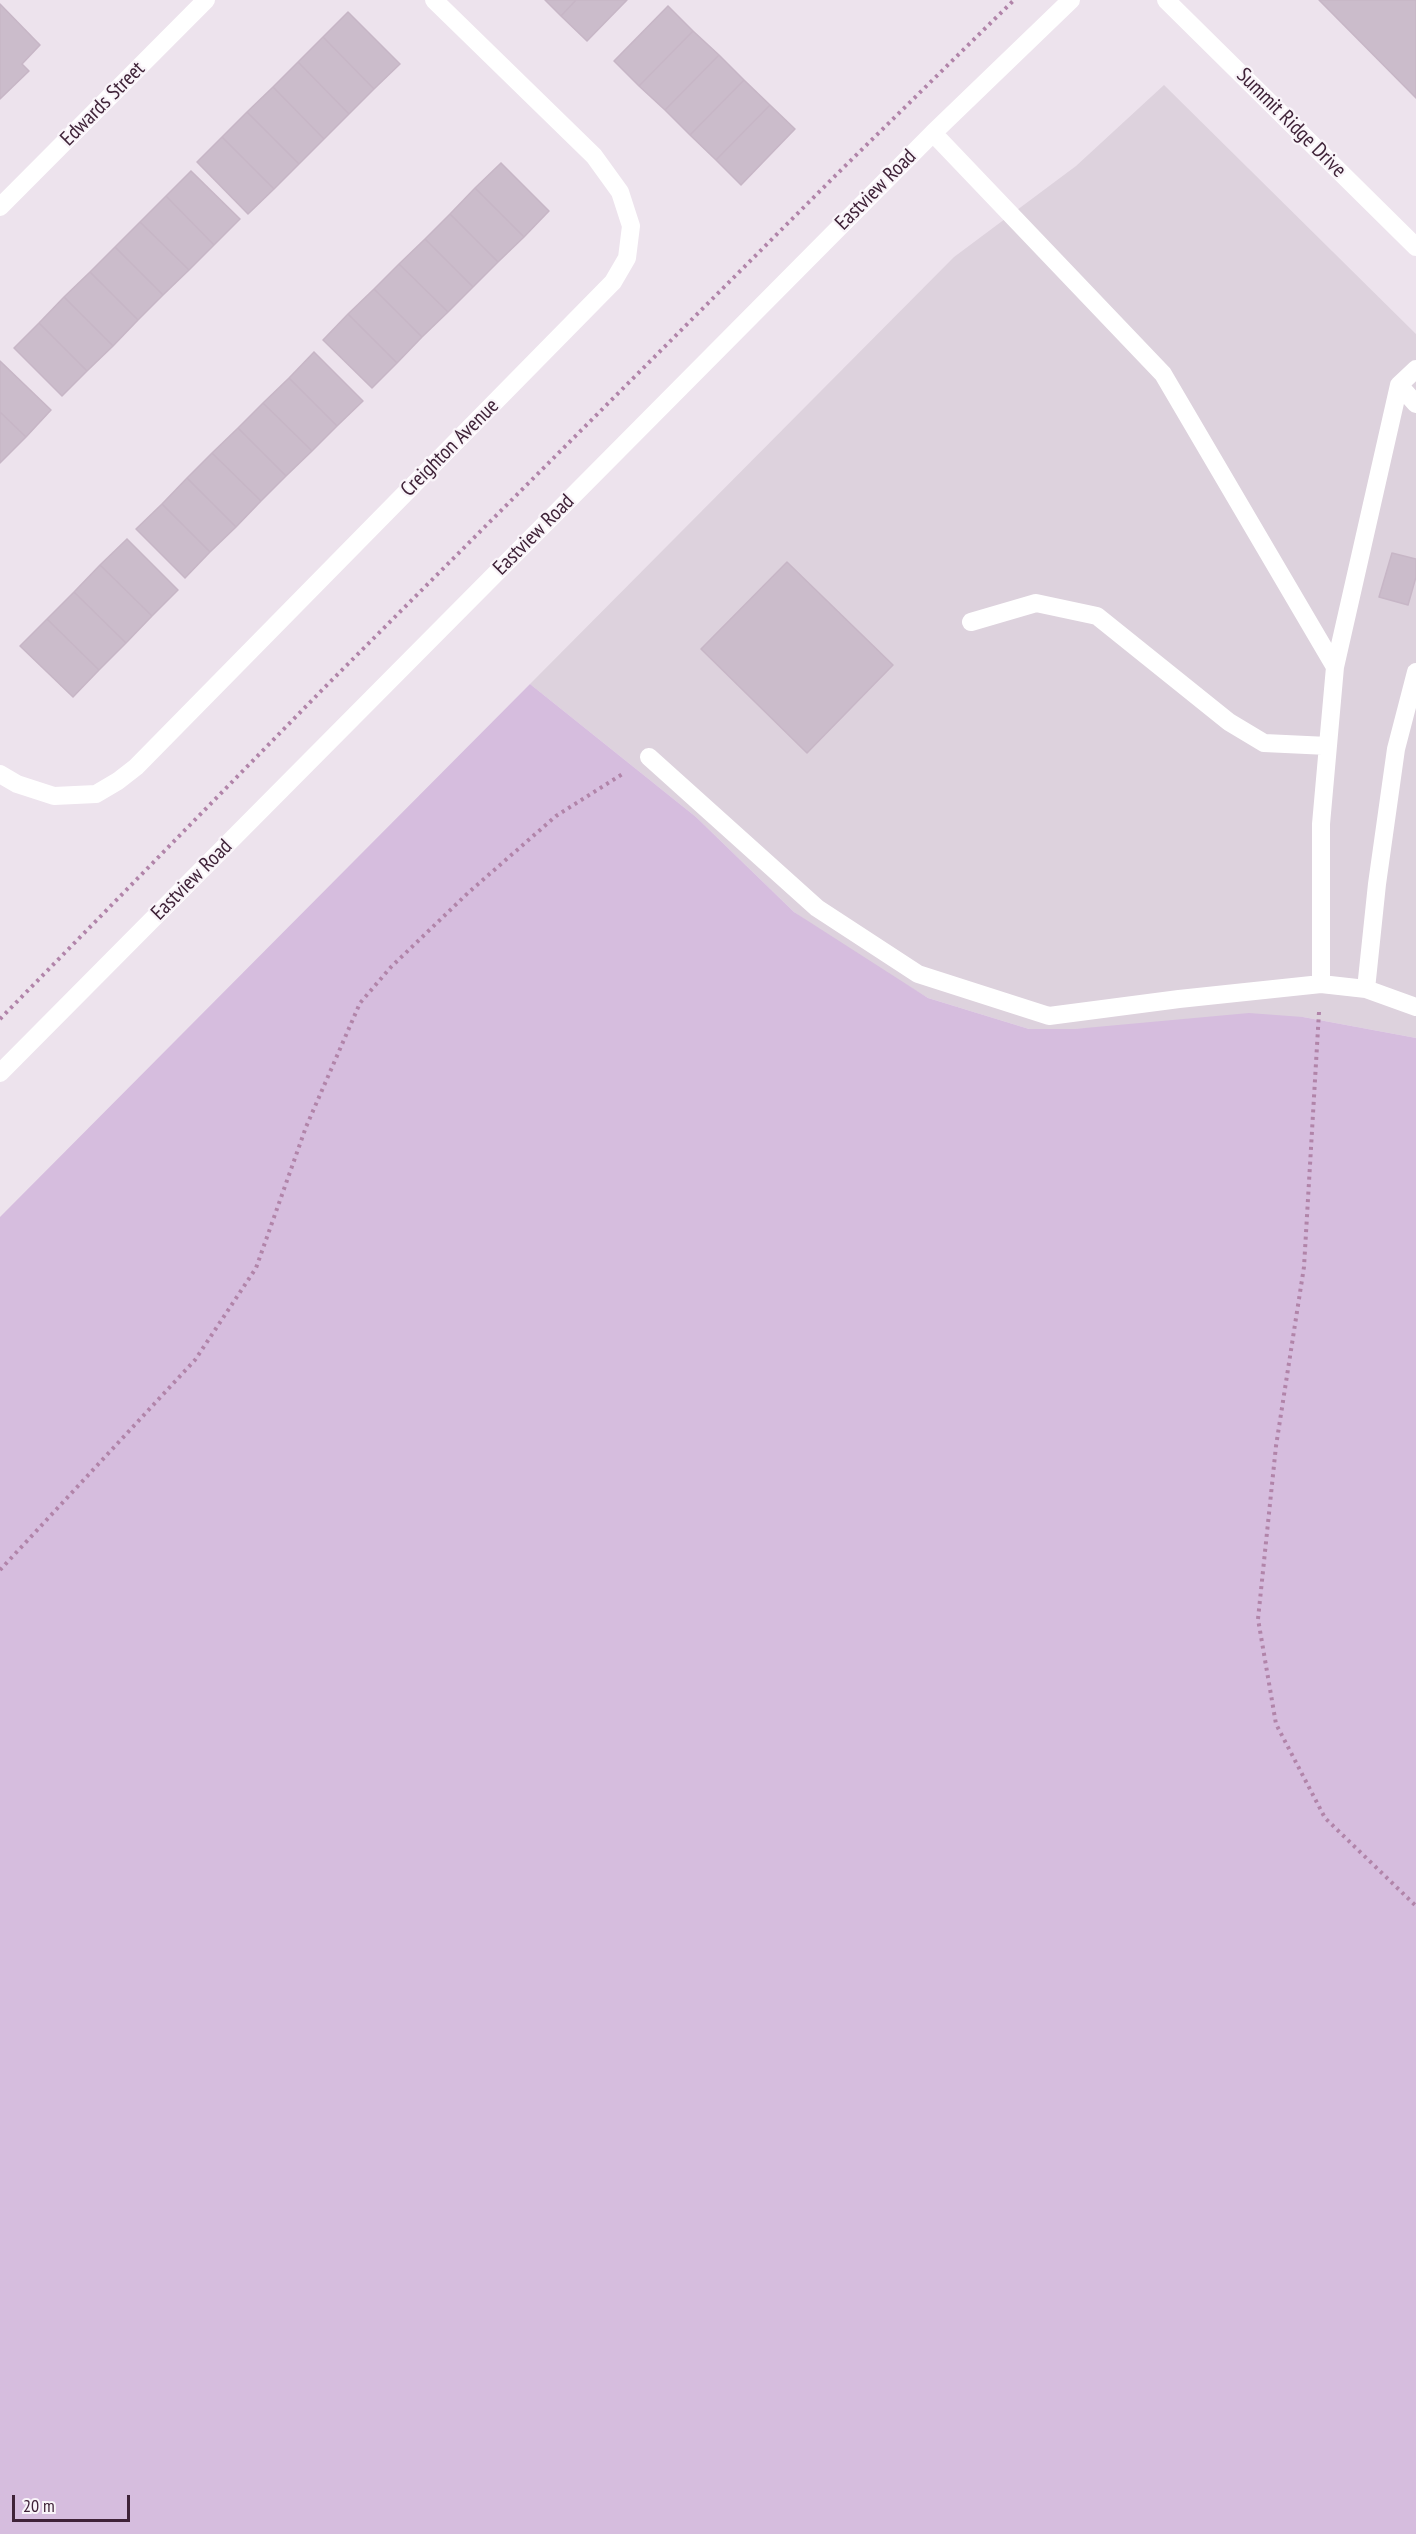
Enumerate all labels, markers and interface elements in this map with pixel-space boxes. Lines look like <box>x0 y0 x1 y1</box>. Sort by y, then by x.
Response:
street label: Edwards Street <box>56 57 150 151</box>
street label: Summit Ridge Drive <box>1231 63 1351 183</box>
street label: Eastview Road <box>830 144 922 236</box>
street label: Creighton Avenue <box>396 394 504 502</box>
street label: Eastview Road <box>488 489 580 581</box>
street label: Eastview Road <box>146 834 238 926</box>
scale bar <box>15 2483 134 2521</box>
text: 20 m <box>23 2494 55 2517</box>

